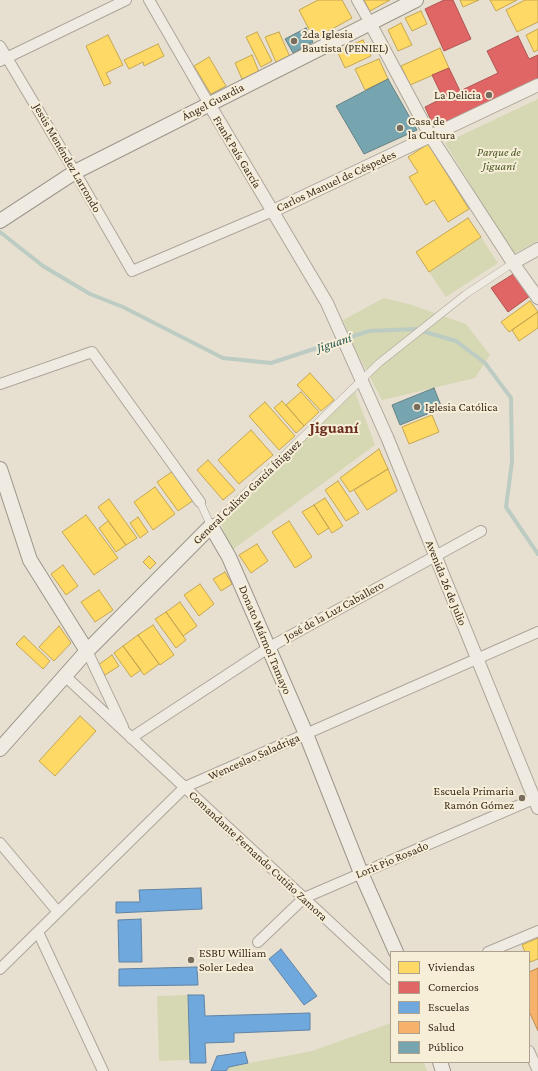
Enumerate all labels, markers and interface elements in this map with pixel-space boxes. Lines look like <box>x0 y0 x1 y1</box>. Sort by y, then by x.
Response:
place label: 2da Iglesia Bautista (PENIEL) <box>302 27 389 55</box>
marker: 2da Iglesia Bautista (PENIEL) <box>289 36 299 46</box>
street label: Ángel Guardia <box>179 80 247 124</box>
place label: La Delicia <box>434 88 481 102</box>
marker: La Delicia <box>484 90 494 100</box>
street label: Jesús Menéndez Larrondo <box>30 101 104 215</box>
street label: Frank País García <box>210 113 264 191</box>
place label: Casa de la Cultura <box>408 114 455 142</box>
marker: Casa de la Cultura <box>395 123 405 133</box>
park label: Parque de Jiguaní <box>477 145 521 173</box>
street label: Carlos Manuel de Céspedes <box>274 147 398 215</box>
water label: Jiguaní <box>315 330 353 356</box>
place label: Iglesia Católica <box>425 400 498 414</box>
marker: Iglesia Católica <box>412 402 422 412</box>
district label: Jiguaní <box>310 418 358 438</box>
street label: General Calixto García Íñiguez <box>190 437 304 547</box>
street label: Avenida 26 de Julio <box>422 538 470 628</box>
street label: José de la Luz Caballero <box>282 578 386 644</box>
street label: Donato Mármol Tamayo <box>236 583 294 697</box>
street label: Wenceslao Saladriga <box>206 730 302 784</box>
place label: Escuela Primaria Ramón Gómez <box>434 784 514 812</box>
street label: Comandante Fernando Cutiño Zamora <box>186 788 330 924</box>
marker: Escuela Primaria Ramón Gómez <box>517 793 527 803</box>
street label: Lorit Pio Rosado <box>353 838 431 882</box>
place label: ESBU William Soler Ledea <box>199 946 266 974</box>
legend <box>390 951 530 1063</box>
marker: ESBU William Soler Ledea <box>186 955 196 965</box>
text: Viviendas <box>428 960 475 974</box>
text: Comercios <box>428 980 479 994</box>
text: Escuelas <box>428 1000 469 1014</box>
text: Salud <box>428 1020 455 1034</box>
text: Público <box>428 1040 464 1054</box>

